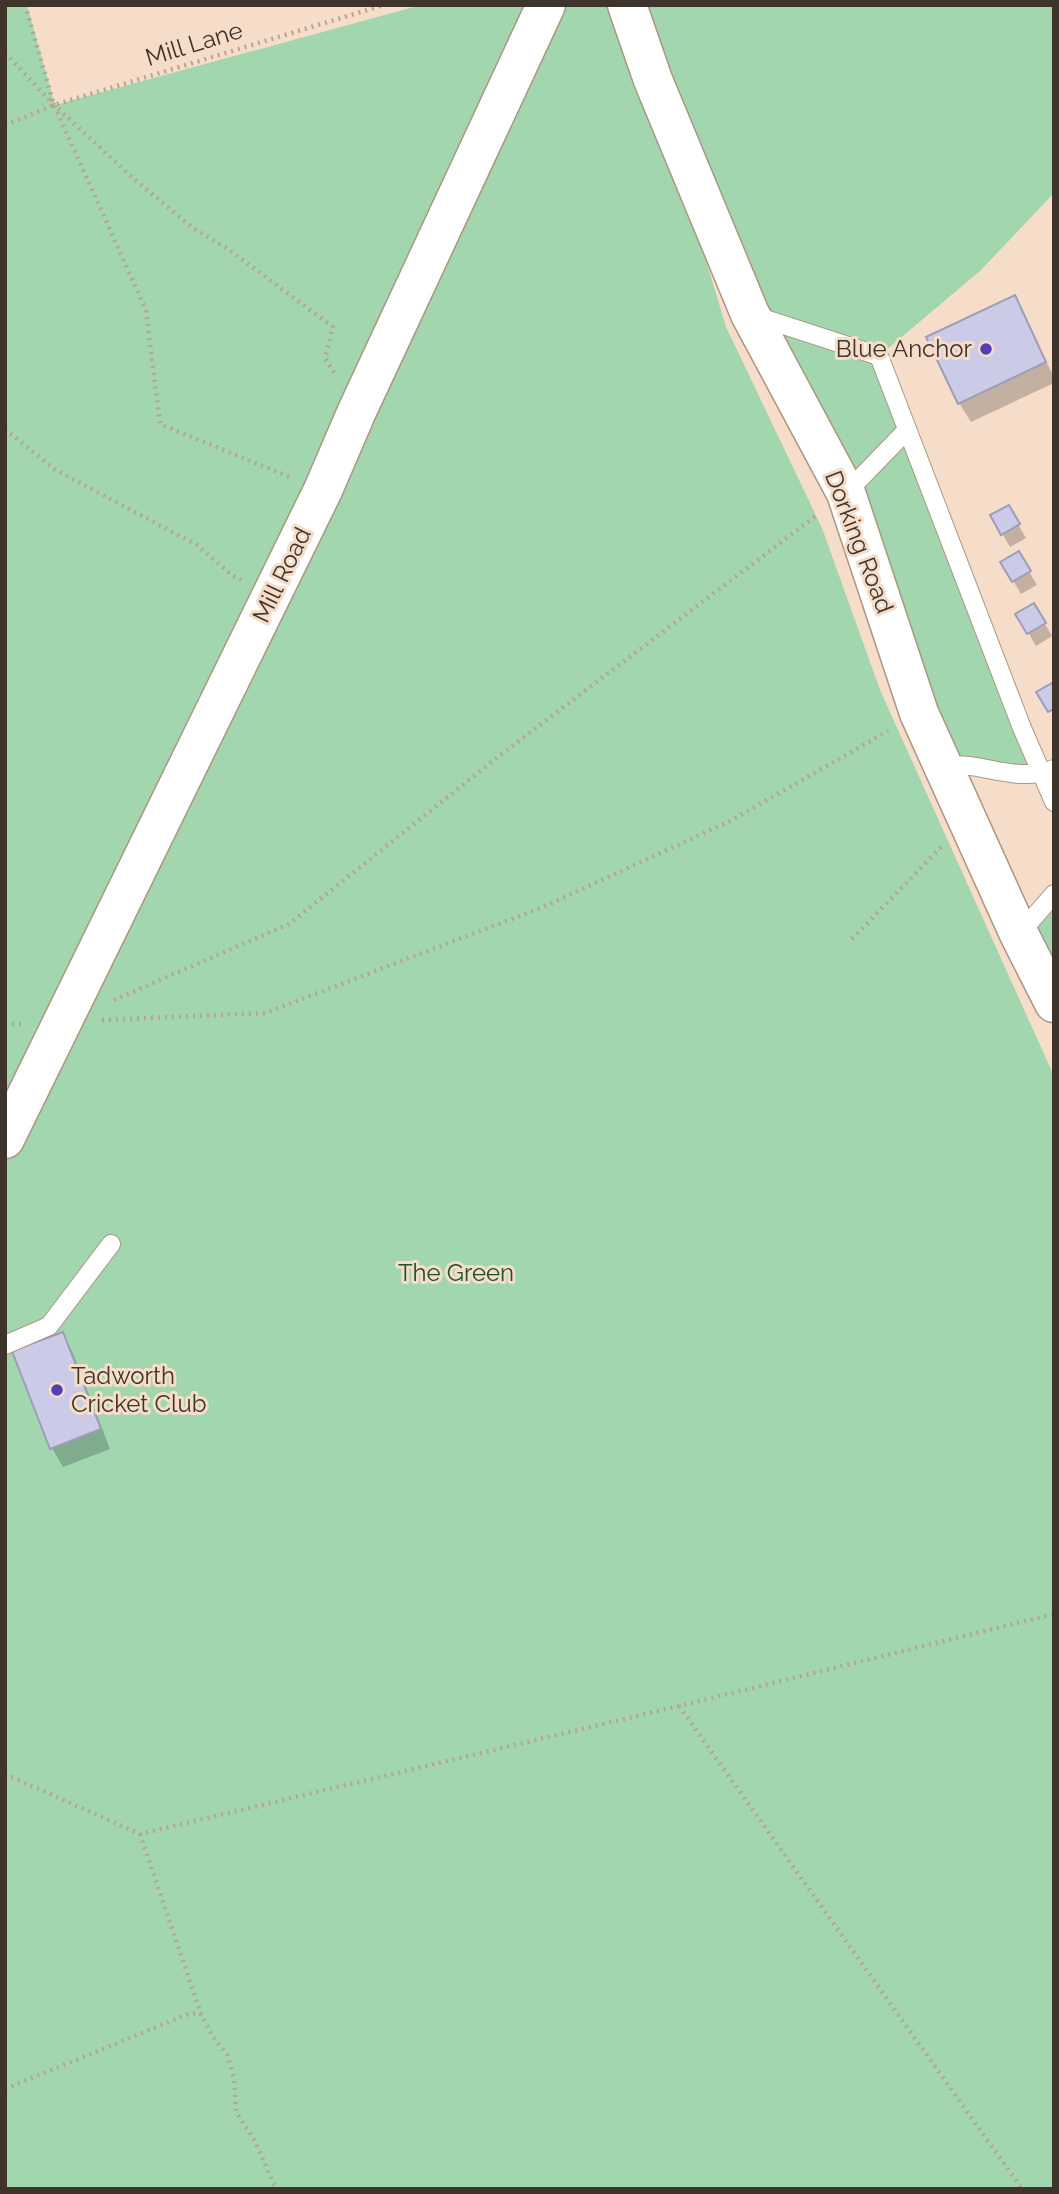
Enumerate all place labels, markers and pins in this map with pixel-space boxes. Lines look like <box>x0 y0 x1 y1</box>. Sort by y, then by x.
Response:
place label: Blue Anchor <box>836 334 973 363</box>
marker: Blue Anchor <box>978 341 994 357</box>
place label: Tadworth Cricket Club <box>71 1361 207 1418</box>
marker: Tadworth Cricket Club <box>49 1382 65 1398</box>

